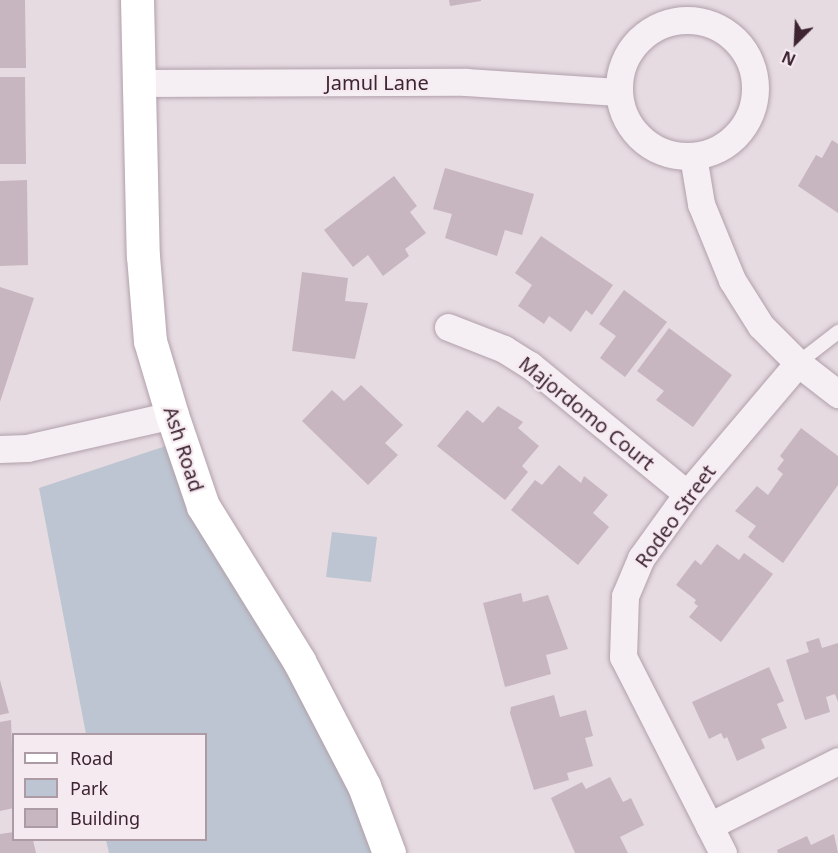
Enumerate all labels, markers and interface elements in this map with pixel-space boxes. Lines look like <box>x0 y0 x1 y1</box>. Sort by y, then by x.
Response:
north arrow <box>766 12 826 72</box>
text: N <box>778 46 799 71</box>
street label: Jamul Lane <box>325 70 429 94</box>
street label: Majordomo Court <box>514 351 660 475</box>
street label: Ash Road <box>159 403 209 495</box>
street label: Rodeo Street <box>630 460 720 572</box>
legend <box>12 733 207 841</box>
text: Road <box>70 746 113 770</box>
text: Park <box>70 776 108 800</box>
text: Building <box>70 806 140 830</box>

